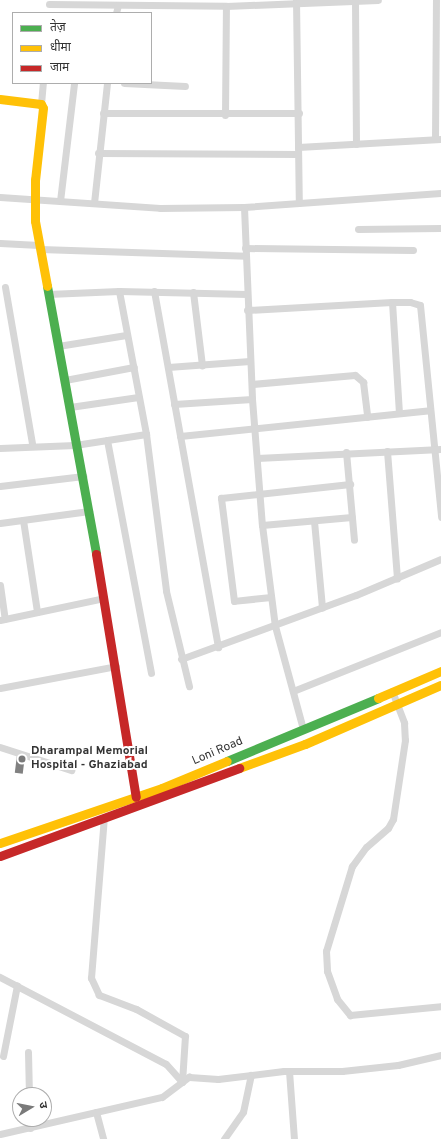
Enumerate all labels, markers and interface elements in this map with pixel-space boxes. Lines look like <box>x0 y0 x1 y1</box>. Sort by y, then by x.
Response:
legend <box>12 12 152 84</box>
text: तेज़ <box>50 20 66 36</box>
text: धीमा <box>50 40 71 56</box>
text: जाम <box>50 60 69 76</box>
street label: Loni Road <box>190 735 246 769</box>
place label: Dharampal Memorial Hospital - Ghaziabad <box>31 745 148 773</box>
marker: Dharampal Memorial Hospital - Ghaziabad <box>16 753 28 765</box>
north arrow <box>12 1087 52 1127</box>
text: उ <box>35 1101 50 1109</box>

